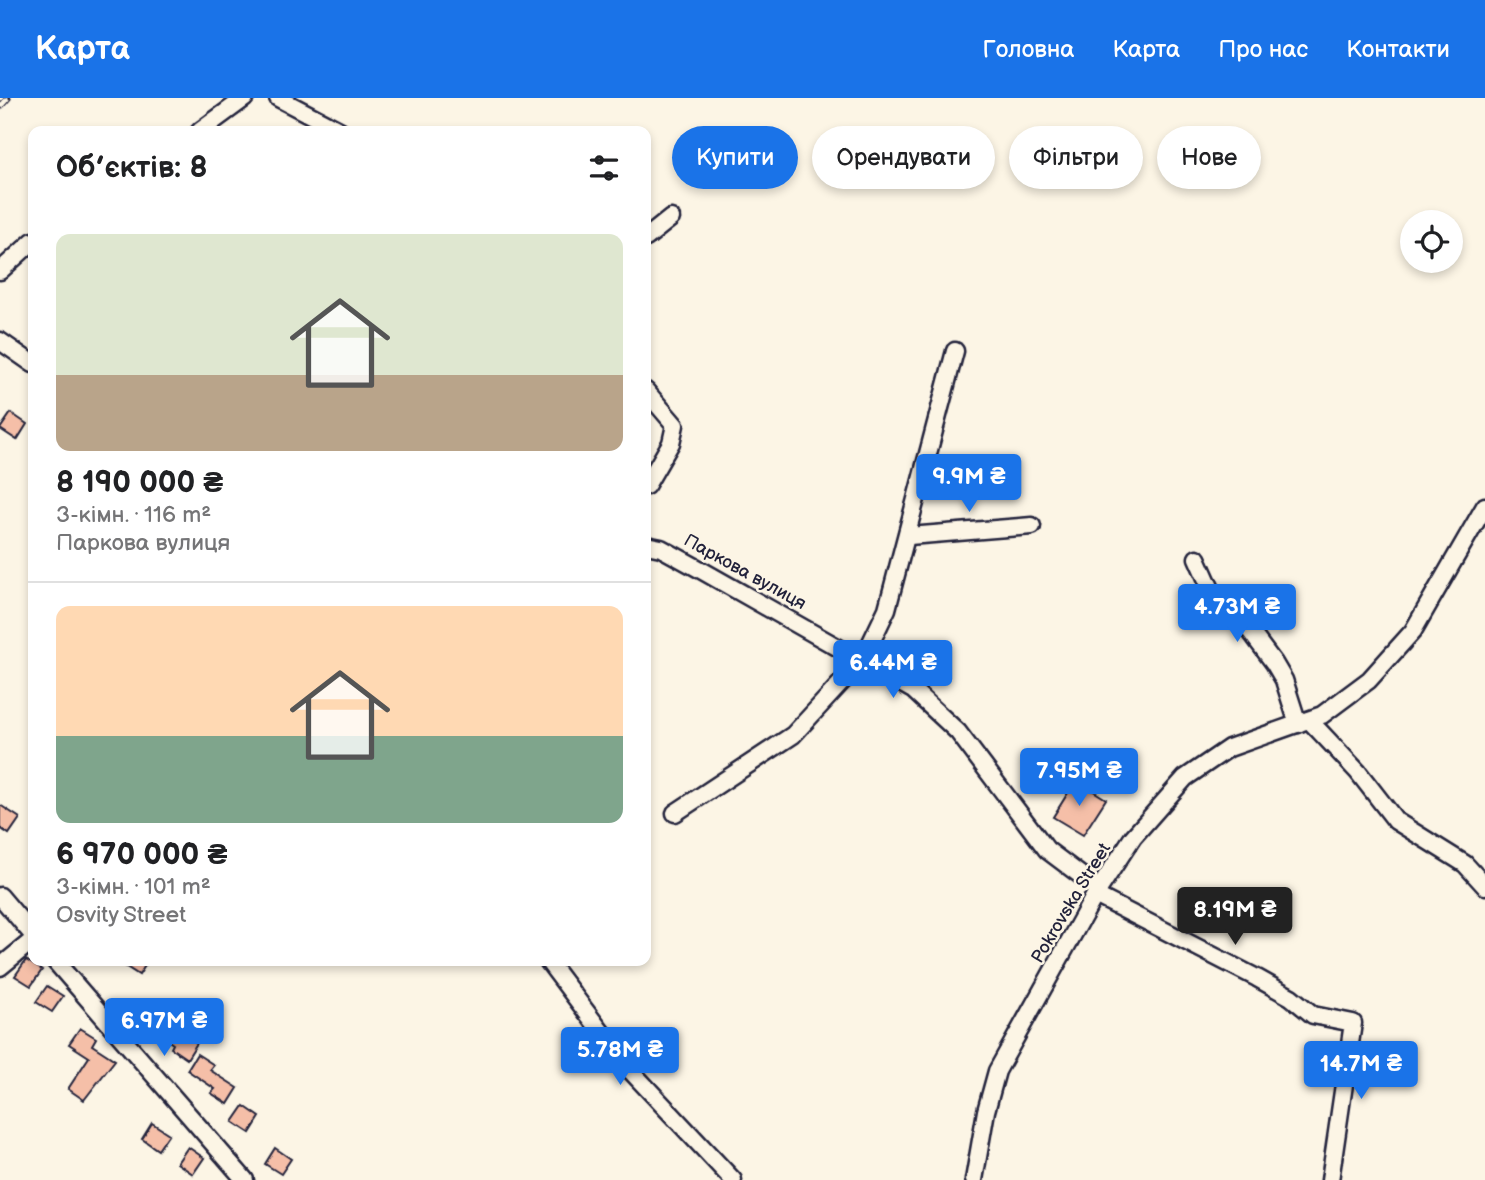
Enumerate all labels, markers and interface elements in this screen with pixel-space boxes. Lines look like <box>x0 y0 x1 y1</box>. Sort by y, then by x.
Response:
text: Карта <box>35 29 130 69</box>
text: Головна <box>983 35 1075 64</box>
text: Карта <box>1113 35 1180 64</box>
text: Про нас <box>1218 35 1308 64</box>
text: Контакти <box>1346 35 1450 64</box>
chip: Купити <box>672 126 798 189</box>
chip: Орендувати <box>812 126 995 189</box>
chip: Фільтри <box>1009 126 1143 189</box>
chip: Нове <box>1157 126 1261 189</box>
icon: filters <box>585 149 623 187</box>
text: Об’єктів: 8 <box>56 150 208 186</box>
map controls <box>1400 210 1463 273</box>
button: locate <box>1400 210 1463 273</box>
icon: home <box>277 280 403 406</box>
pin: 9.9M ₴ <box>912 454 1026 514</box>
text: 9.9M ₴ <box>932 463 1006 491</box>
text: 8 190 000 ₴ <box>56 465 223 501</box>
text: 3-кімн. · 116 m² <box>56 501 211 529</box>
text: Паркова вулиця <box>56 529 230 557</box>
street label: Паркова вулиця <box>680 530 810 614</box>
pin: 4.73M ₴ <box>1172 584 1302 644</box>
text: 4.73M ₴ <box>1194 593 1280 621</box>
pin: 6.44M ₴ <box>828 640 958 700</box>
text: 6.44M ₴ <box>849 649 937 677</box>
icon: home <box>277 652 403 778</box>
pin: 7.95M ₴ <box>1014 748 1144 808</box>
text: 7.95M ₴ <box>1036 757 1122 785</box>
text: 6 970 000 ₴ <box>56 837 227 873</box>
street label: Pokrovska Street <box>1027 839 1115 967</box>
text: 3-кімн. · 101 m² <box>56 873 211 901</box>
pin: 8.19M ₴ <box>1170 888 1300 947</box>
text: 8.19M ₴ <box>1193 896 1277 924</box>
text: Osvity Street <box>56 901 186 929</box>
pin: 6.97M ₴ <box>99 998 229 1058</box>
text: 6.97M ₴ <box>121 1007 207 1035</box>
pin: 5.78M ₴ <box>555 1028 685 1087</box>
text: 5.78M ₴ <box>577 1036 663 1064</box>
pin: 14.7M ₴ <box>1296 1042 1426 1101</box>
text: 14.7M ₴ <box>1320 1050 1402 1078</box>

